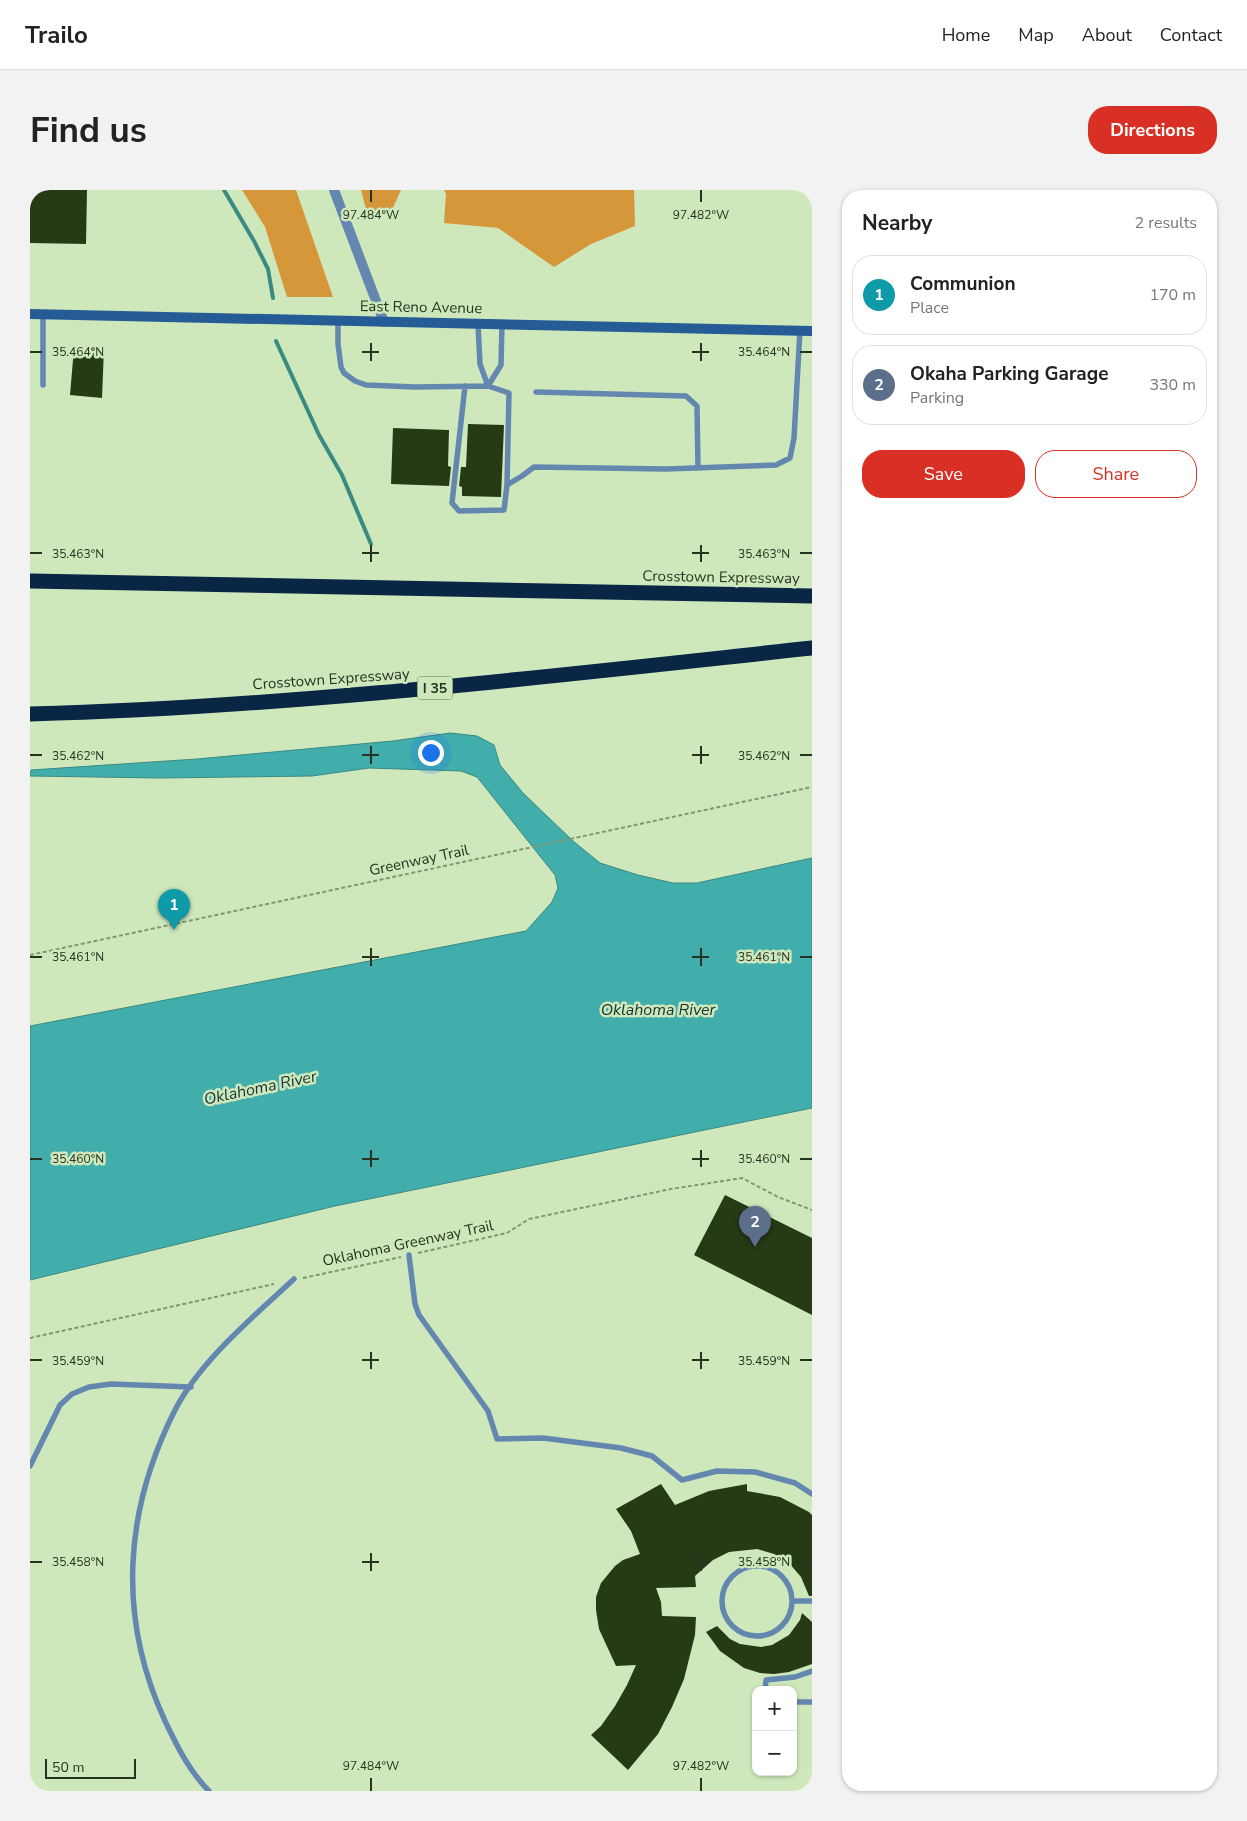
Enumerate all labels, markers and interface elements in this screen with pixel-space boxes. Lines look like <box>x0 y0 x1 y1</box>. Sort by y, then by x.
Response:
text: Trailo <box>25 19 88 51</box>
text: Home <box>942 23 990 47</box>
text: Map <box>1018 23 1054 47</box>
text: About <box>1082 23 1132 47</box>
text: Contact <box>1160 23 1222 47</box>
button: Directions <box>1088 106 1217 154</box>
text: Find us <box>30 107 147 154</box>
text: 97.484°W <box>343 207 399 223</box>
text: 97.482°W <box>673 207 729 223</box>
text: Nearby <box>862 209 932 237</box>
text: 2 results <box>1135 212 1197 234</box>
text: Communion <box>910 271 1016 297</box>
text: 1 <box>874 284 884 306</box>
text: 170 m <box>1149 284 1196 306</box>
street label: East Reno Avenue <box>360 296 482 318</box>
text: Place <box>910 297 949 319</box>
text: 35.464°N <box>52 344 104 360</box>
text: 35.464°N <box>738 344 790 360</box>
text: Okaha Parking Garage <box>910 361 1108 387</box>
text: 2 <box>874 374 884 396</box>
text: 330 m <box>1149 374 1196 396</box>
text: Parking <box>910 387 964 409</box>
button: Save <box>862 450 1025 498</box>
button: Share <box>1035 450 1197 498</box>
text: 35.463°N <box>52 546 104 562</box>
text: 35.463°N <box>738 546 790 562</box>
street label: Crosstown Expressway <box>642 566 800 588</box>
street label: Crosstown Expressway <box>252 664 410 694</box>
road number: I 35 <box>418 676 452 699</box>
your location <box>418 740 444 766</box>
text: 35.462°N <box>52 748 104 764</box>
text: 35.462°N <box>738 748 790 764</box>
street label: Greenway Trail <box>367 840 471 880</box>
pin: 1 <box>158 889 190 930</box>
text: 35.461°N <box>52 949 104 965</box>
text: 35.461°N <box>738 949 790 965</box>
water label: Oklahoma River <box>601 999 717 1021</box>
water label: Oklahoma River <box>202 1065 320 1111</box>
text: 35.460°N <box>52 1151 104 1167</box>
text: 35.460°N <box>738 1151 790 1167</box>
pin: 2 <box>739 1206 771 1247</box>
street label: Oklahoma Greenway Trail <box>321 1215 496 1271</box>
text: 35.459°N <box>52 1353 104 1369</box>
text: 35.459°N <box>738 1353 790 1369</box>
text: 35.458°N <box>52 1554 104 1570</box>
text: 35.458°N <box>738 1554 790 1570</box>
map controls <box>752 1686 797 1776</box>
button: + <box>752 1686 797 1731</box>
button: − <box>752 1731 797 1776</box>
scale bar <box>45 1756 136 1779</box>
text: 50 m <box>52 1758 84 1777</box>
text: 97.484°W <box>343 1758 399 1774</box>
text: 97.482°W <box>673 1758 729 1774</box>

